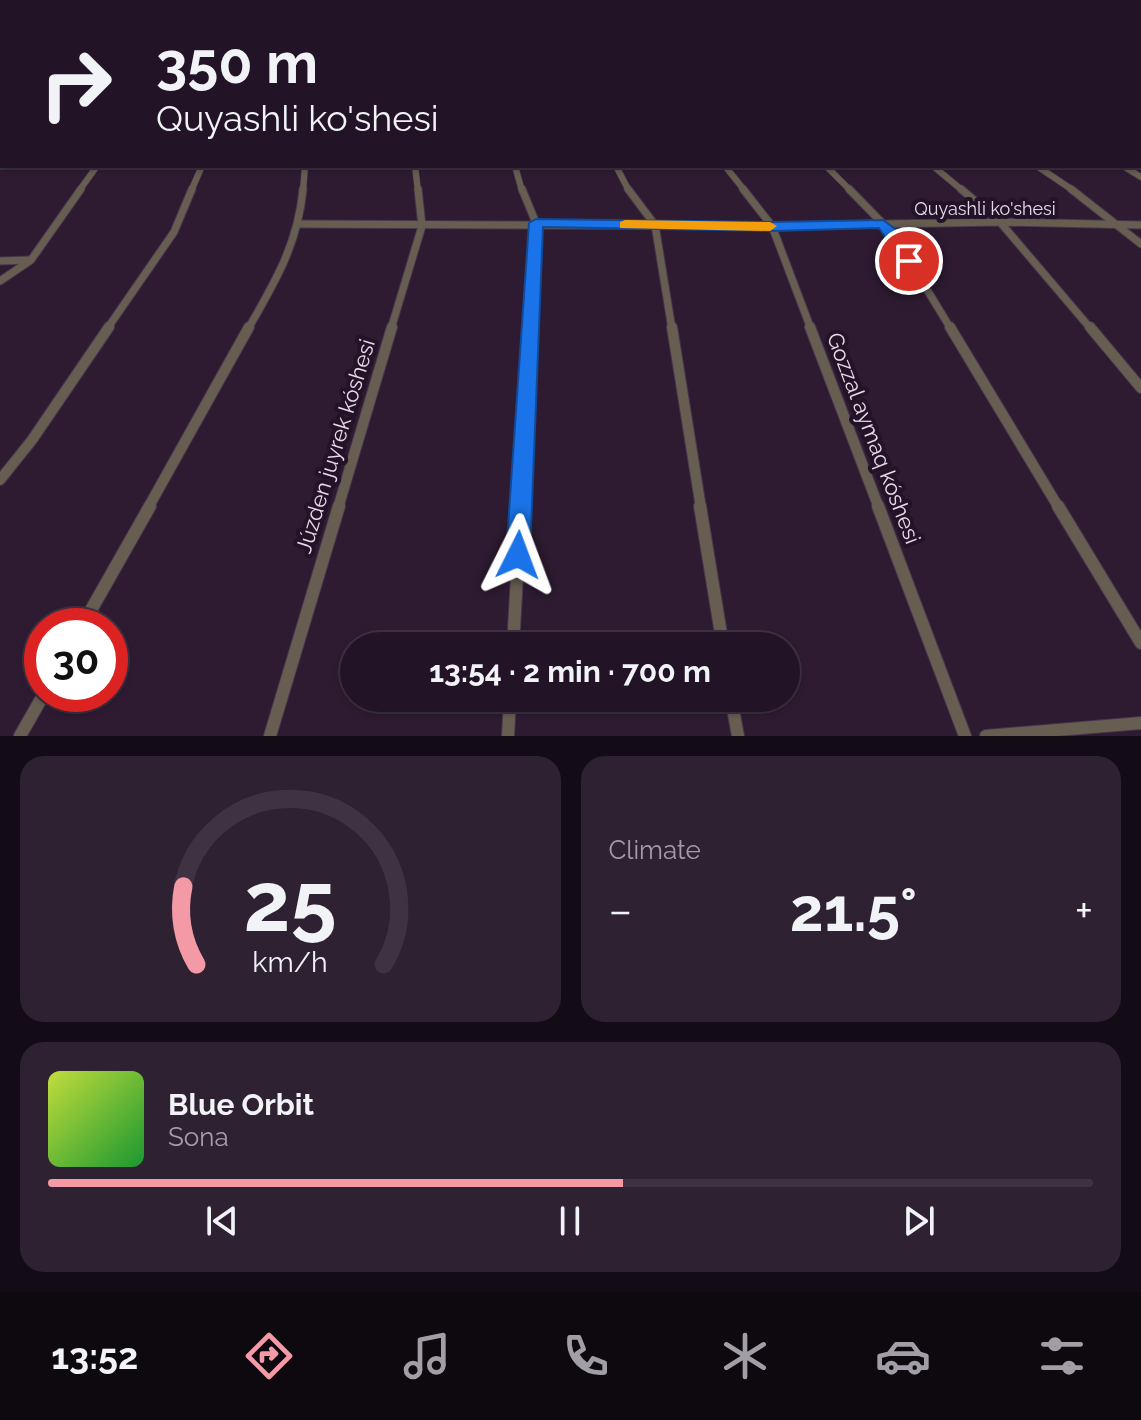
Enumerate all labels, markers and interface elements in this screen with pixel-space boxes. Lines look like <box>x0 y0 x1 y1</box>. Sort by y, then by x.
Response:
text: 350 m <box>156 30 318 96</box>
icon: right <box>24 32 128 136</box>
text: Quyashli ko'shesi <box>156 97 439 139</box>
street label: Quyashli ko'shesi <box>914 198 1056 219</box>
pin <box>875 227 943 295</box>
icon: arrive <box>887 239 931 283</box>
street label: Gozzal aymaq kóshesi <box>822 329 926 547</box>
street label: Júzden juyrek kóshesi <box>290 336 380 556</box>
position arrow <box>476 513 560 597</box>
speed limit sign: 30 <box>24 608 128 712</box>
text: 13:54 · 2 min · 700 m <box>429 654 711 689</box>
text: Climate <box>609 835 701 865</box>
text: 25 <box>244 853 337 950</box>
text: 21.5° <box>790 875 917 945</box>
text: − <box>609 885 632 936</box>
text: + <box>1075 885 1093 936</box>
text: km/h <box>253 945 328 979</box>
text: Blue Orbit <box>168 1087 314 1122</box>
text: Sona <box>168 1122 229 1152</box>
icon: previous <box>200 1199 244 1243</box>
icon: pause <box>548 1199 592 1243</box>
icon: next <box>897 1199 941 1243</box>
icon: directions <box>241 1328 297 1384</box>
icon: music <box>399 1328 455 1384</box>
icon: phone <box>558 1328 614 1384</box>
icon: climate <box>717 1328 773 1384</box>
icon: car <box>875 1328 931 1384</box>
icon: filters <box>1034 1328 1090 1384</box>
text: 13:52 <box>51 1335 138 1377</box>

